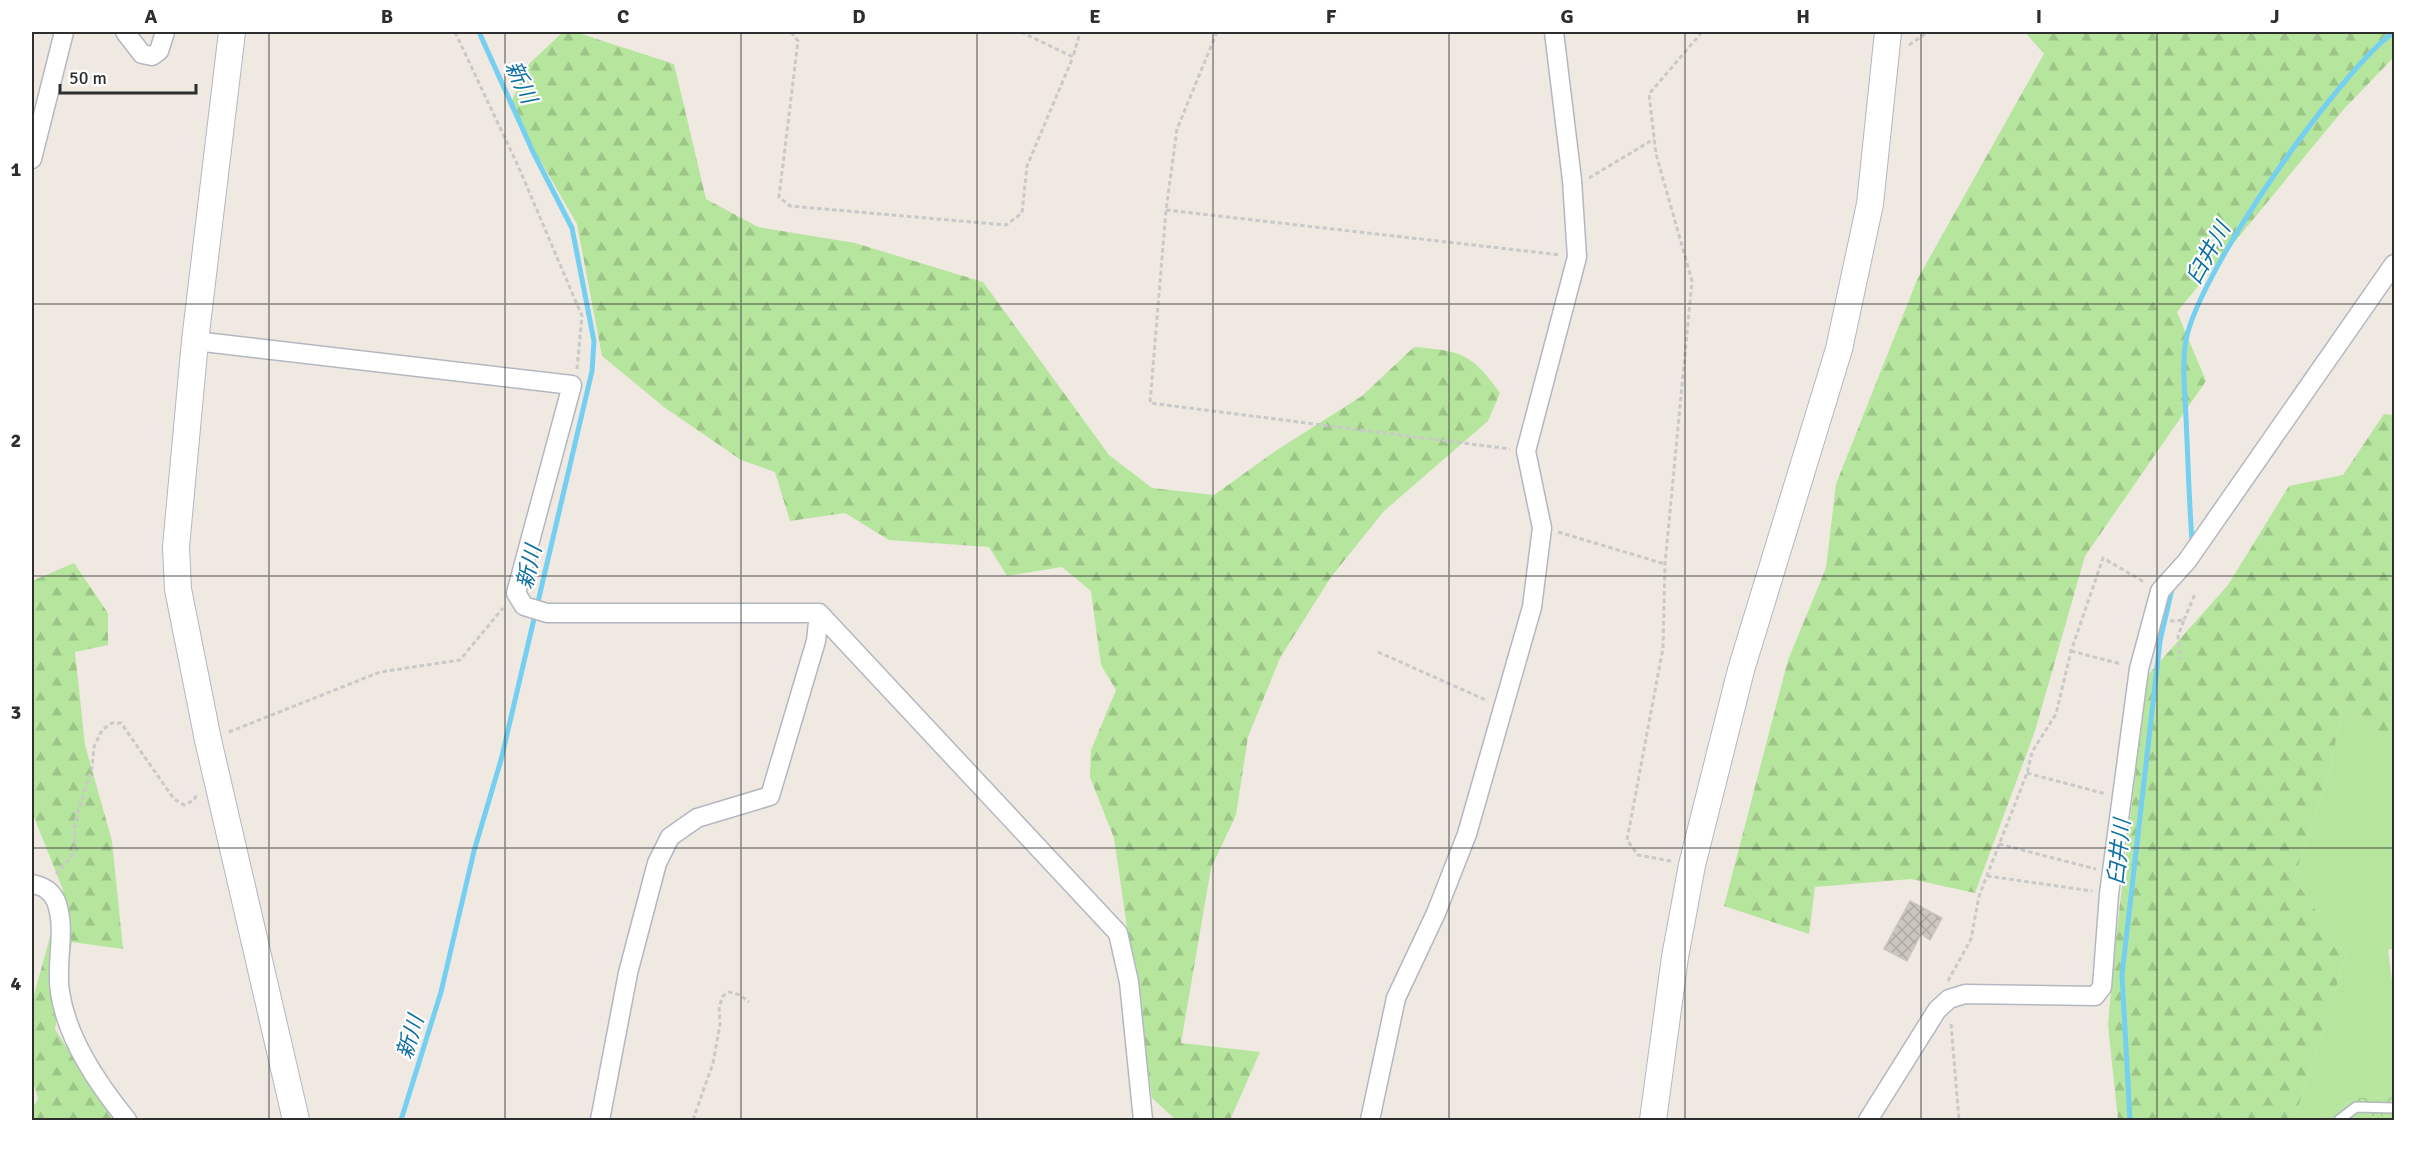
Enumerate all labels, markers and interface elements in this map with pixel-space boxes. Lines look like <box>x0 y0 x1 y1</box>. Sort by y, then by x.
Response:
text: A <box>145 4 158 29</box>
text: B <box>381 4 393 29</box>
text: C <box>617 4 629 29</box>
text: D <box>852 4 866 29</box>
text: E <box>1089 4 1101 29</box>
text: F <box>1326 4 1337 29</box>
text: G <box>1560 4 1574 29</box>
text: H <box>1796 4 1810 29</box>
text: I <box>2036 4 2042 29</box>
text: J <box>2270 4 2280 29</box>
water label: 新川 <box>499 56 543 109</box>
scale bar <box>60 57 196 95</box>
text: 50 m <box>69 67 107 89</box>
text: 1 <box>11 157 22 182</box>
water label: 臼井川 <box>2180 216 2237 288</box>
text: 2 <box>11 428 21 453</box>
water label: 新川 <box>511 541 548 591</box>
text: 3 <box>11 700 21 725</box>
water label: 臼井川 <box>2102 816 2136 886</box>
text: 4 <box>11 971 22 996</box>
water label: 新川 <box>391 1010 430 1062</box>

